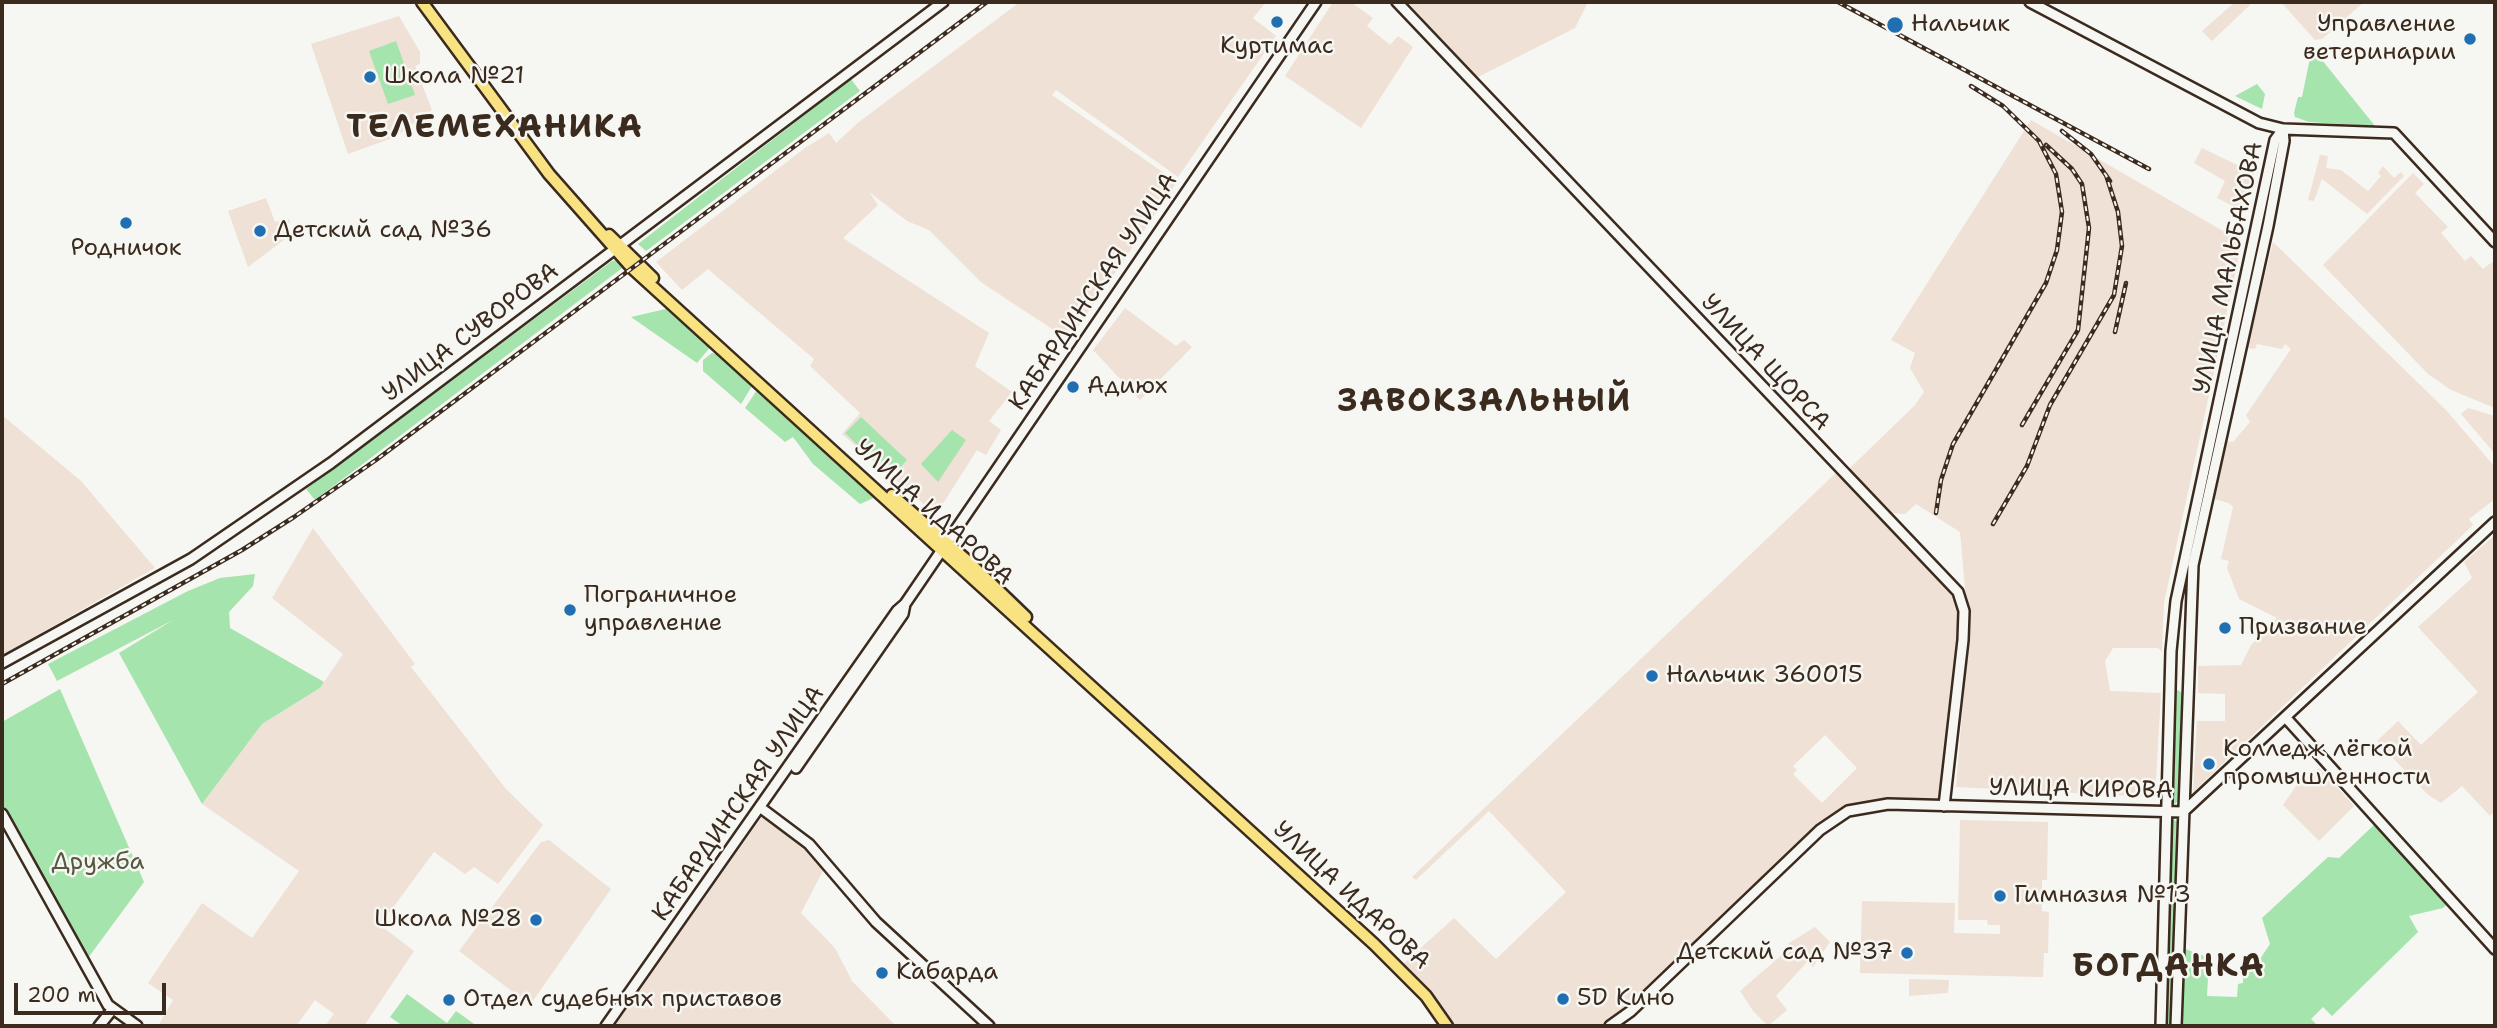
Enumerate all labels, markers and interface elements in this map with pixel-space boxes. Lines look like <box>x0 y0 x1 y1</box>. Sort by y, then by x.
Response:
place label: Нальчик <box>1911 11 2010 39</box>
place label: Управление ветеринарии <box>2303 11 2456 67</box>
marker: Куртимас <box>1269 14 1285 30</box>
marker: Нальчик <box>1885 15 1905 35</box>
marker: Управление ветеринарии <box>2462 31 2478 47</box>
place label: Куртимас <box>1220 33 1334 61</box>
place label: Школа №21 <box>384 63 525 91</box>
marker: Школа №21 <box>362 69 378 85</box>
district label: ТЕЛЕМЕХАНИКА <box>348 110 642 148</box>
street label: УЛИЦА МАЛЬБАХОВА <box>2188 139 2270 397</box>
street label: КАБАРДИНСКАЯ УЛИЦА <box>1004 168 1184 416</box>
marker: Родничок <box>118 215 134 231</box>
place label: Детский сад №36 <box>274 217 492 245</box>
marker: Детский сад №36 <box>252 223 268 239</box>
place label: Родничок <box>70 235 182 263</box>
street label: УЛИЦА СУВОРОВА <box>377 257 565 409</box>
street label: УЛИЦА ЩОРСА <box>1694 289 1836 437</box>
place label: Адиюх <box>1087 373 1168 401</box>
marker: Адиюх <box>1065 379 1081 395</box>
district label: ЗАВОКЗАЛЬНЫЙ <box>1339 384 1631 422</box>
street label: УЛИЦА ИДАРОВА <box>847 434 1019 592</box>
place label: Пограничное управление <box>584 582 737 638</box>
marker: Пограничное управление <box>562 602 578 618</box>
place label: Призвание <box>2239 614 2367 642</box>
marker: Призвание <box>2217 620 2233 636</box>
place label: Нальчик 360015 <box>1666 662 1863 690</box>
marker: Нальчик 360015 <box>1644 668 1660 684</box>
street label: КАБАРДИНСКАЯ УЛИЦА <box>647 681 831 927</box>
place label: Колледж лёгкой промышленности <box>2223 736 2431 792</box>
marker: Колледж лёгкой промышленности <box>2201 756 2217 772</box>
street label: УЛИЦА КИРОВА <box>1989 774 2173 806</box>
street label: УЛИЦА ИДАРОВА <box>1266 816 1436 976</box>
park label: Дружба <box>52 849 144 877</box>
place label: Гимназия №13 <box>2014 882 2191 910</box>
marker: Гимназия №13 <box>1992 888 2008 904</box>
place label: Школа №28 <box>374 906 522 934</box>
marker: Школа №28 <box>528 912 544 928</box>
place label: Детский сад №37 <box>1676 939 1893 967</box>
marker: Детский сад №37 <box>1899 945 1915 961</box>
district label: БОГДАНКА <box>2073 949 2265 987</box>
place label: Кабарда <box>896 959 998 987</box>
marker: Кабарда <box>874 965 890 981</box>
scale bar <box>18 968 170 1012</box>
text: 200 m <box>27 981 96 1009</box>
place label: 5D Кино <box>1577 985 1675 1013</box>
place label: Отдел судебных приставов <box>463 986 782 1014</box>
marker: 5D Кино <box>1555 991 1571 1007</box>
marker: Отдел судебных приставов <box>441 992 457 1008</box>

